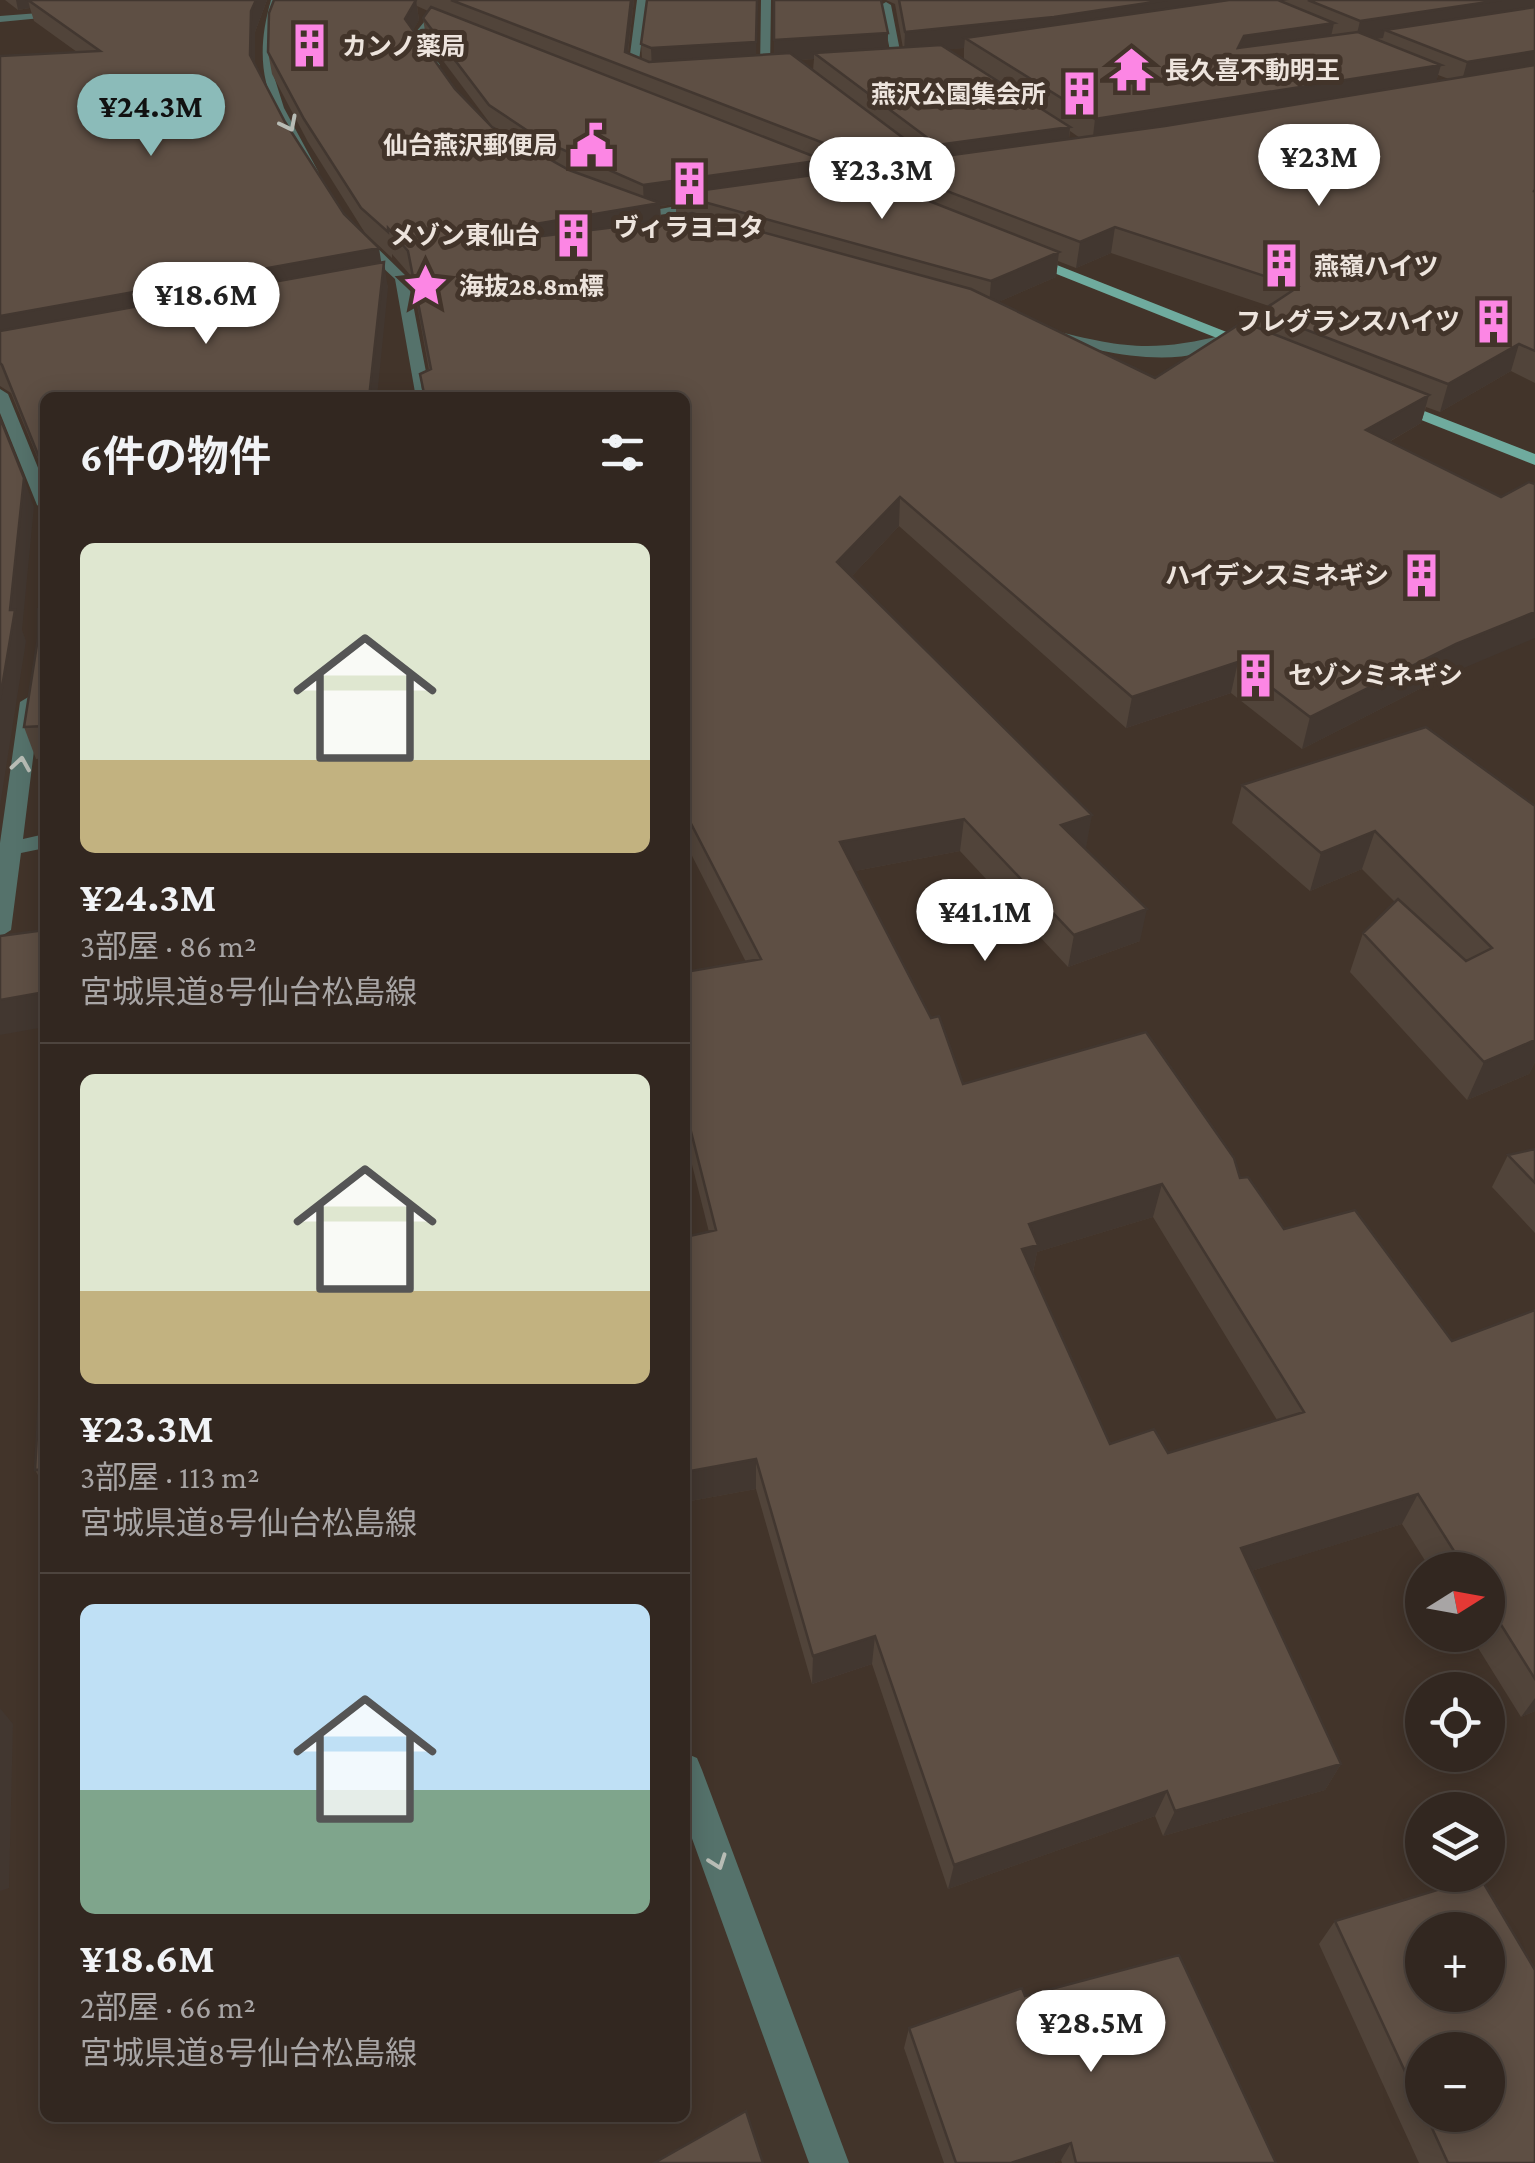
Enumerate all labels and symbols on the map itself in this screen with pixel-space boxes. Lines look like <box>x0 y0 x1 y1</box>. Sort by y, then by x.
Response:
building icon: カンノ薬局 <box>285 22 333 70</box>
place label: カンノ薬局 <box>342 33 466 60</box>
temple icon: 長久喜不動明王 <box>1108 46 1156 94</box>
place label: 長久喜不動明王 <box>1165 57 1340 84</box>
building icon: 燕沢公園集会所 <box>1055 70 1103 118</box>
pin: ¥24.3M <box>70 74 232 159</box>
place label: 燕沢公園集会所 <box>871 81 1046 108</box>
one-way arrow <box>277 114 296 132</box>
public building icon: 仙台燕沢郵便局 <box>567 121 615 169</box>
pin: ¥23M <box>1260 124 1378 209</box>
place label: 仙台燕沢郵便局 <box>383 132 558 159</box>
pin: ¥23.3M <box>801 137 963 222</box>
building icon: ヴィラヨコタ <box>665 159 713 207</box>
building icon: メゾン東仙台 <box>549 211 597 259</box>
place label: ヴィラヨコタ <box>614 214 764 241</box>
place label: メゾン東仙台 <box>390 222 540 249</box>
building icon: 燕嶺ハイツ <box>1257 242 1305 290</box>
place label: 燕嶺ハイツ <box>1314 253 1439 280</box>
pin: ¥18.6M <box>125 262 287 347</box>
place icon: 海抜28.8m標 <box>402 262 450 310</box>
place label: 海抜28.8m標 <box>459 273 604 300</box>
building icon: フレグランスハイツ <box>1469 297 1517 345</box>
place label: フレグランスハイツ <box>1236 308 1460 335</box>
building icon: ハイデンスミネギシ <box>1398 551 1446 599</box>
place label: ハイデンスミネギシ <box>1165 562 1389 589</box>
building icon: セゾンミネギシ <box>1231 651 1279 699</box>
place label: セゾンミネギシ <box>1288 662 1463 689</box>
one-way arrow <box>10 756 31 772</box>
pin: ¥41.1M <box>904 879 1066 964</box>
north arrow <box>1405 1552 1505 1652</box>
one-way arrow <box>706 1853 727 1870</box>
pin: ¥28.5M <box>1010 1990 1172 2075</box>

